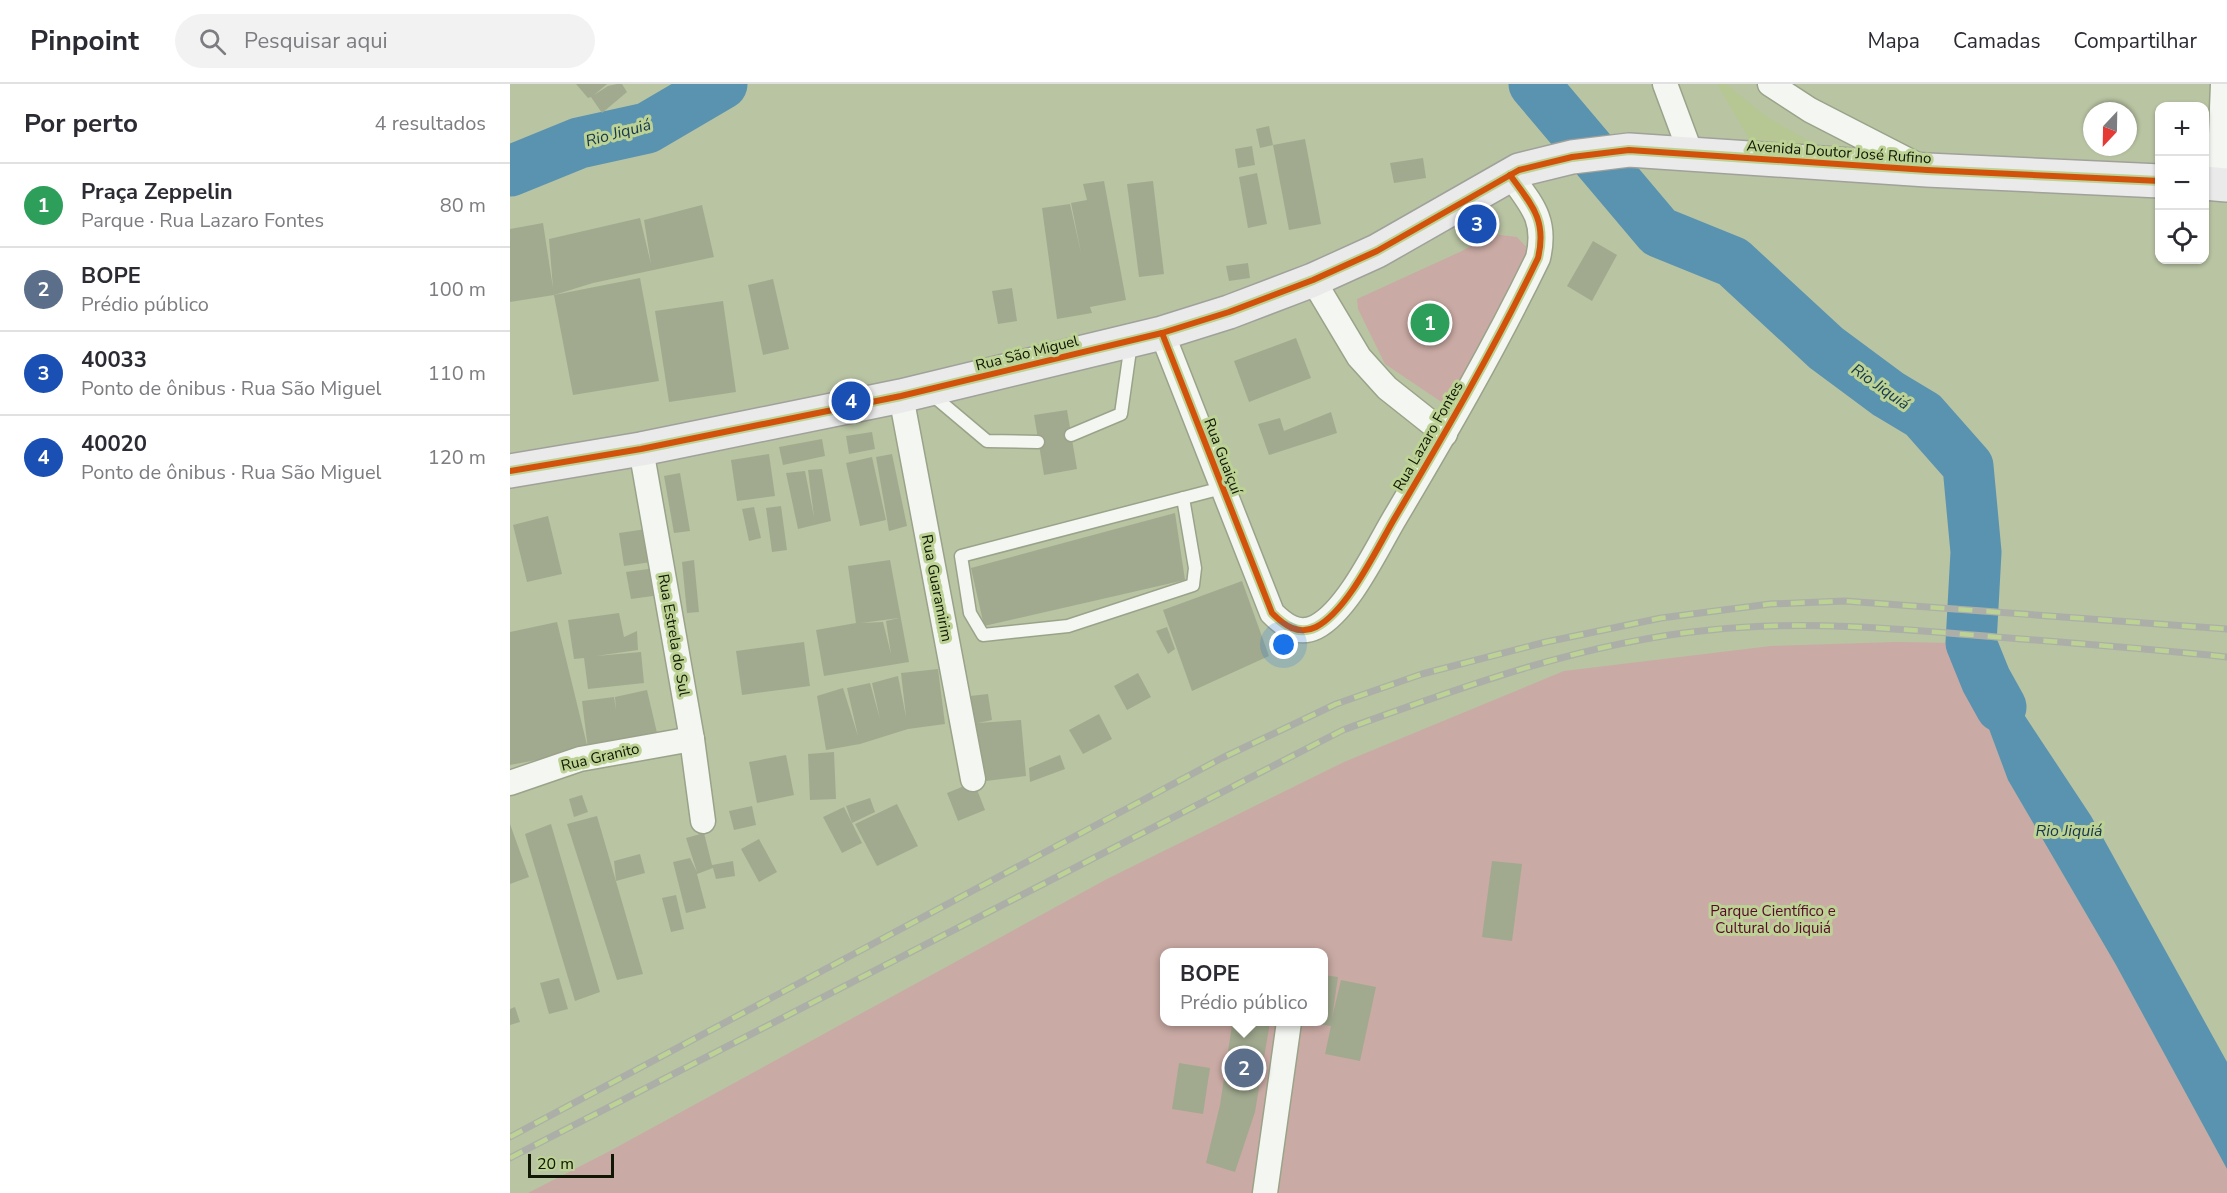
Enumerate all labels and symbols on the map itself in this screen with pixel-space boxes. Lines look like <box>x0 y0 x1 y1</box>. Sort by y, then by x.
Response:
north arrow <box>2083 102 2137 156</box>
water label: Rio Jiquiá <box>583 114 654 152</box>
street label: Avenida Doutor José Rufino <box>1746 136 1932 168</box>
pin: 3 <box>1458 202 1496 246</box>
pin: 1 <box>1410 300 1450 346</box>
street label: Rua São Miguel <box>973 330 1081 375</box>
water label: Rio Jiquiá <box>1847 359 1915 415</box>
street label: Rua Lazaro Fontes <box>1388 377 1468 495</box>
pin: 4 <box>832 378 870 424</box>
street label: Rua Guaiçuí <box>1199 415 1247 498</box>
street label: Rua Guaramirim <box>917 533 957 643</box>
street label: Rua Estrela do Sul <box>653 572 695 698</box>
your location <box>1269 630 1298 659</box>
street label: Rua Granito <box>559 738 641 776</box>
water label: Rio Jiquiá <box>2036 820 2103 842</box>
park label: Parque Científico e Cultural do Jiquiá <box>1710 901 1836 938</box>
pin: 2 <box>1224 1046 1264 1090</box>
scale bar <box>528 1151 614 1178</box>

